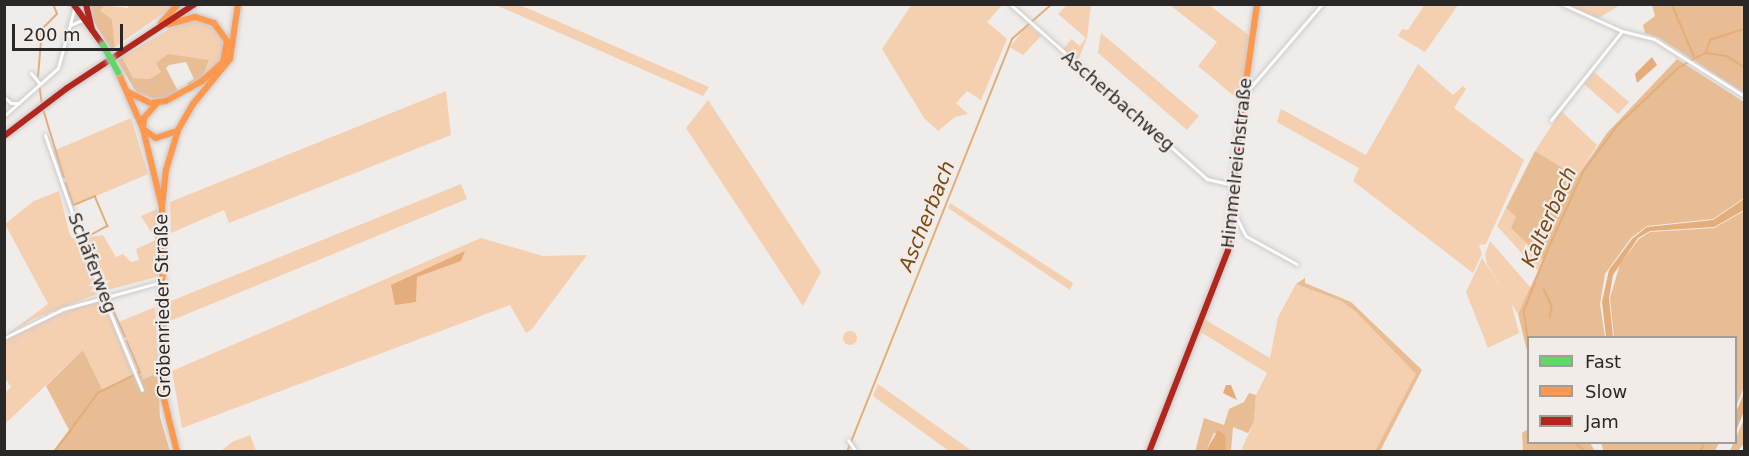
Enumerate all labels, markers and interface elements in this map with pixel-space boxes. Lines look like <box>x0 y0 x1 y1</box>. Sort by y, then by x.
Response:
scale bar <box>15 12 126 50</box>
text: 200 m <box>23 24 81 45</box>
street label: Ascherbachweg <box>1057 46 1179 156</box>
street label: Himmelreichstraße <box>1217 77 1257 249</box>
water label: Ascherbach <box>894 157 960 275</box>
water label: Kalterbach <box>1516 163 1582 271</box>
street label: Schäferweg <box>63 210 121 316</box>
street label: Gröbenrieder Straße <box>151 214 175 398</box>
legend <box>1527 336 1737 444</box>
text: Fast <box>1585 351 1621 372</box>
text: Slow <box>1585 381 1627 402</box>
text: Jam <box>1585 411 1619 432</box>

